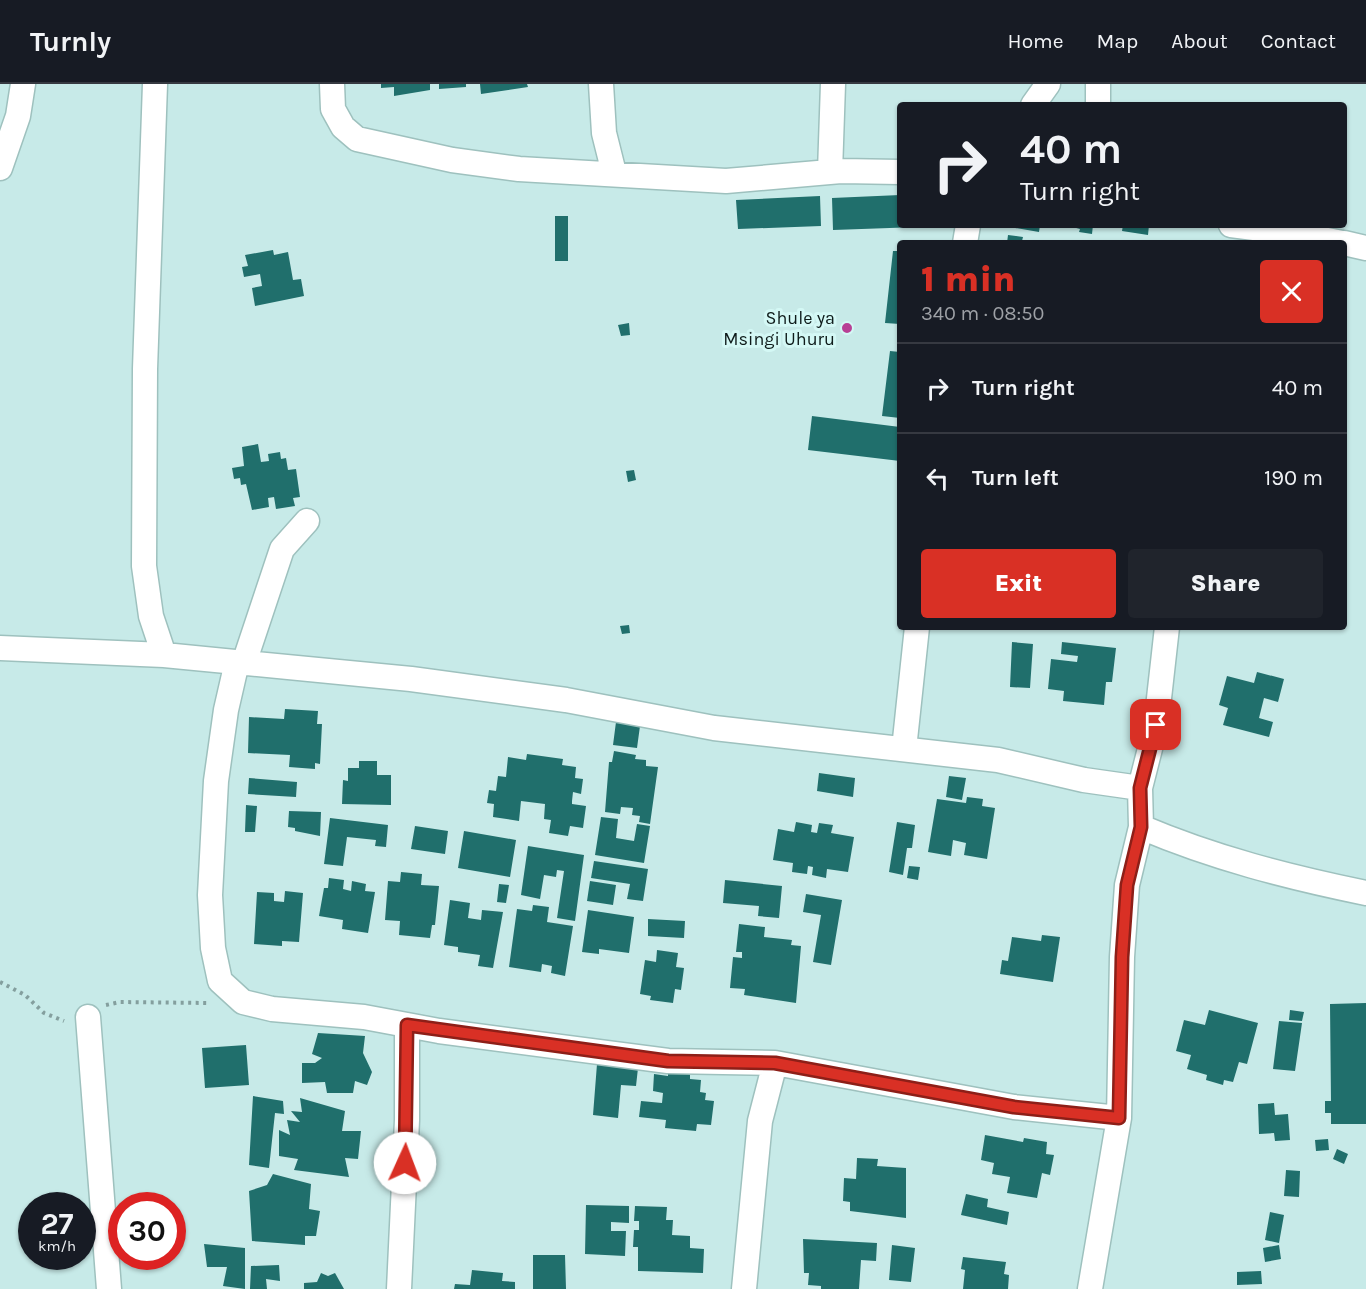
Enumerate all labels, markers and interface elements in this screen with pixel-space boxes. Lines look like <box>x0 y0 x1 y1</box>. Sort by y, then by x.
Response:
text: Turnly <box>30 25 111 58</box>
text: Home <box>1008 29 1064 53</box>
text: Map <box>1097 29 1138 53</box>
text: About <box>1171 29 1228 53</box>
text: Contact <box>1261 29 1336 53</box>
text: 40 m <box>1020 124 1122 174</box>
icon: right <box>921 126 999 204</box>
text: Turn right <box>1020 175 1140 207</box>
text: 1 min <box>921 258 1015 300</box>
button: close <box>1260 260 1323 323</box>
text: 340 m · 08:50 <box>921 302 1044 325</box>
place label: Shule ya Msingi Uhuru <box>723 307 835 350</box>
marker: Shule ya Msingi Uhuru <box>840 321 854 335</box>
icon: right <box>921 372 954 405</box>
text: Turn right <box>972 375 1075 401</box>
text: 40 m <box>1272 375 1323 401</box>
icon: left <box>921 462 954 495</box>
text: Turn left <box>972 465 1059 491</box>
text: 190 m <box>1264 465 1323 491</box>
button: Exit <box>921 549 1116 618</box>
button: Share <box>1128 549 1323 618</box>
pin <box>1130 699 1181 750</box>
icon: arrive <box>1139 708 1172 741</box>
position arrow <box>373 1131 437 1195</box>
speed limit sign: 30 <box>108 1192 186 1270</box>
text: 27 <box>40 1206 74 1242</box>
text: km/h <box>38 1237 76 1255</box>

